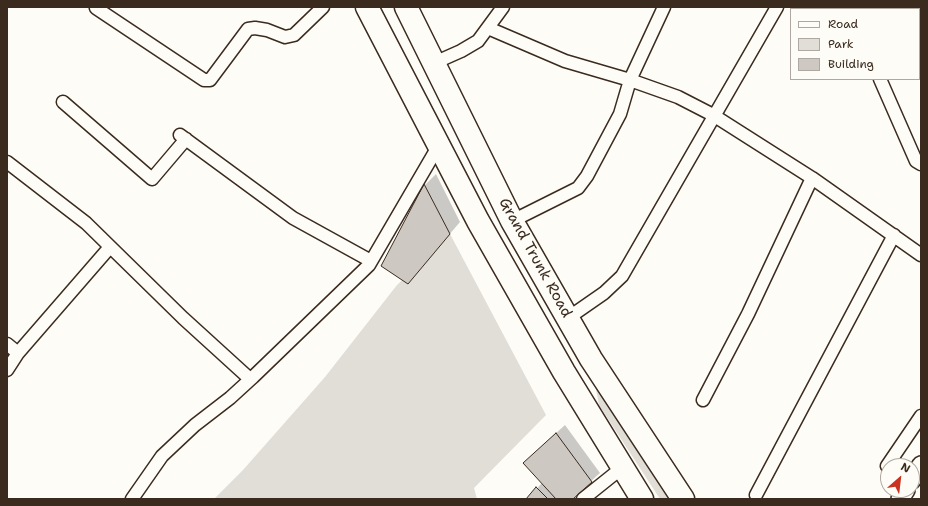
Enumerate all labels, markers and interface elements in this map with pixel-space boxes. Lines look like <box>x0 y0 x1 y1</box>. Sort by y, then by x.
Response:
legend <box>790 8 920 80</box>
text: Road <box>828 16 858 32</box>
text: Park <box>828 36 854 52</box>
text: Building <box>828 56 874 72</box>
street label: Grand Trunk Road <box>495 195 575 321</box>
north arrow <box>880 458 920 498</box>
text: N <box>898 459 913 477</box>

